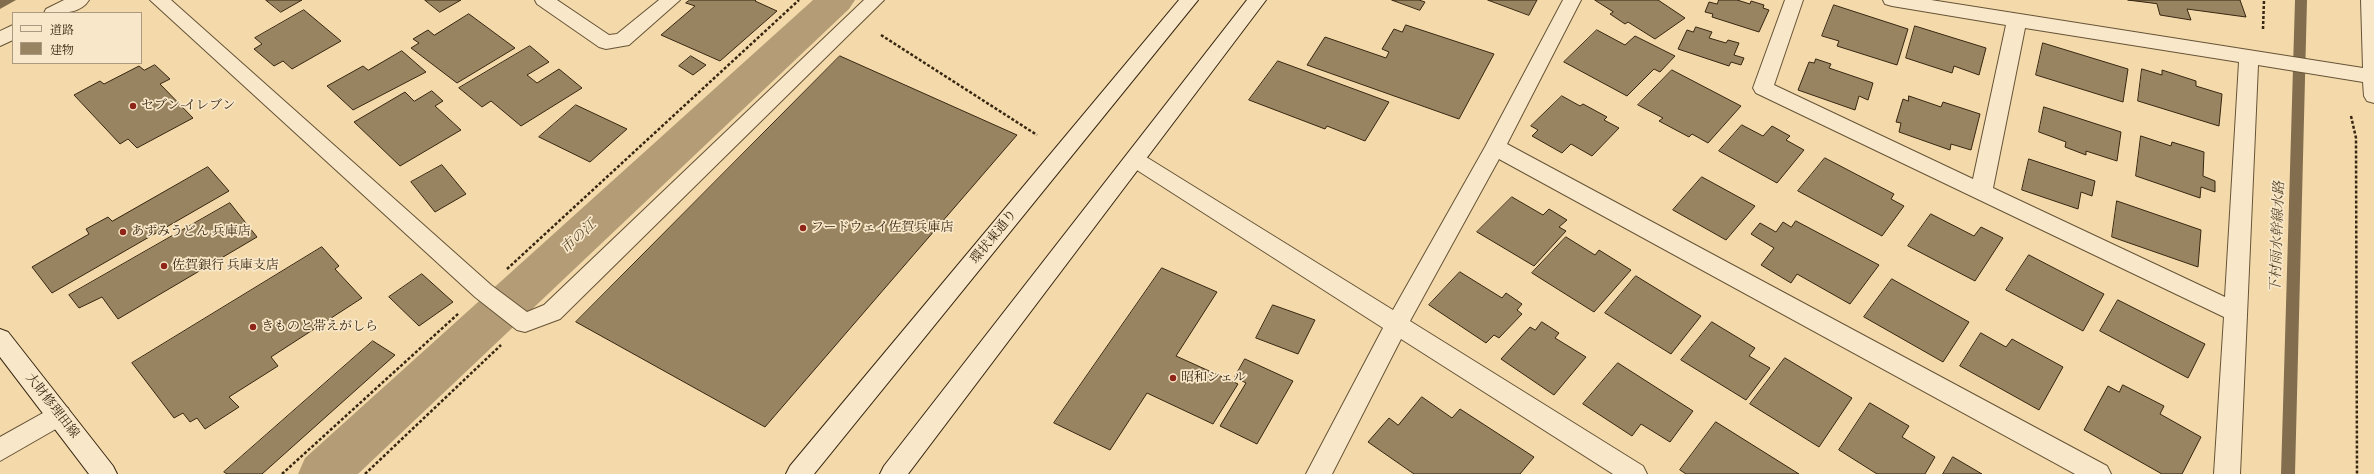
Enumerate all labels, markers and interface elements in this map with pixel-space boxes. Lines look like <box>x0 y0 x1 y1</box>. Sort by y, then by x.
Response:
legend <box>12 12 142 64</box>
text: 道路 <box>50 23 74 37</box>
text: 建物 <box>50 43 74 57</box>
place label: セブン-イレブン <box>141 98 235 114</box>
marker: セブン-イレブン <box>128 101 138 111</box>
water label: 下村雨水幹線水路 <box>2268 181 2288 293</box>
street label: 環状東通り <box>967 207 1021 267</box>
water label: 市の江 <box>558 217 600 257</box>
place label: フードウェイ佐賀兵庫店 <box>811 220 954 236</box>
marker: フードウェイ佐賀兵庫店 <box>798 223 808 233</box>
place label: あずみうどん 兵庫店 <box>131 224 251 240</box>
marker: あずみうどん 兵庫店 <box>118 227 128 237</box>
place label: 佐賀銀行 兵庫支店 <box>172 258 279 274</box>
marker: 佐賀銀行 兵庫支店 <box>159 261 169 271</box>
place label: きものと帯えがしら <box>261 319 378 335</box>
marker: きものと帯えがしら <box>248 322 258 332</box>
street label: 大財修理田線 <box>22 370 82 442</box>
place label: 昭和シェル <box>1181 370 1246 386</box>
marker: 昭和シェル <box>1168 373 1178 383</box>

